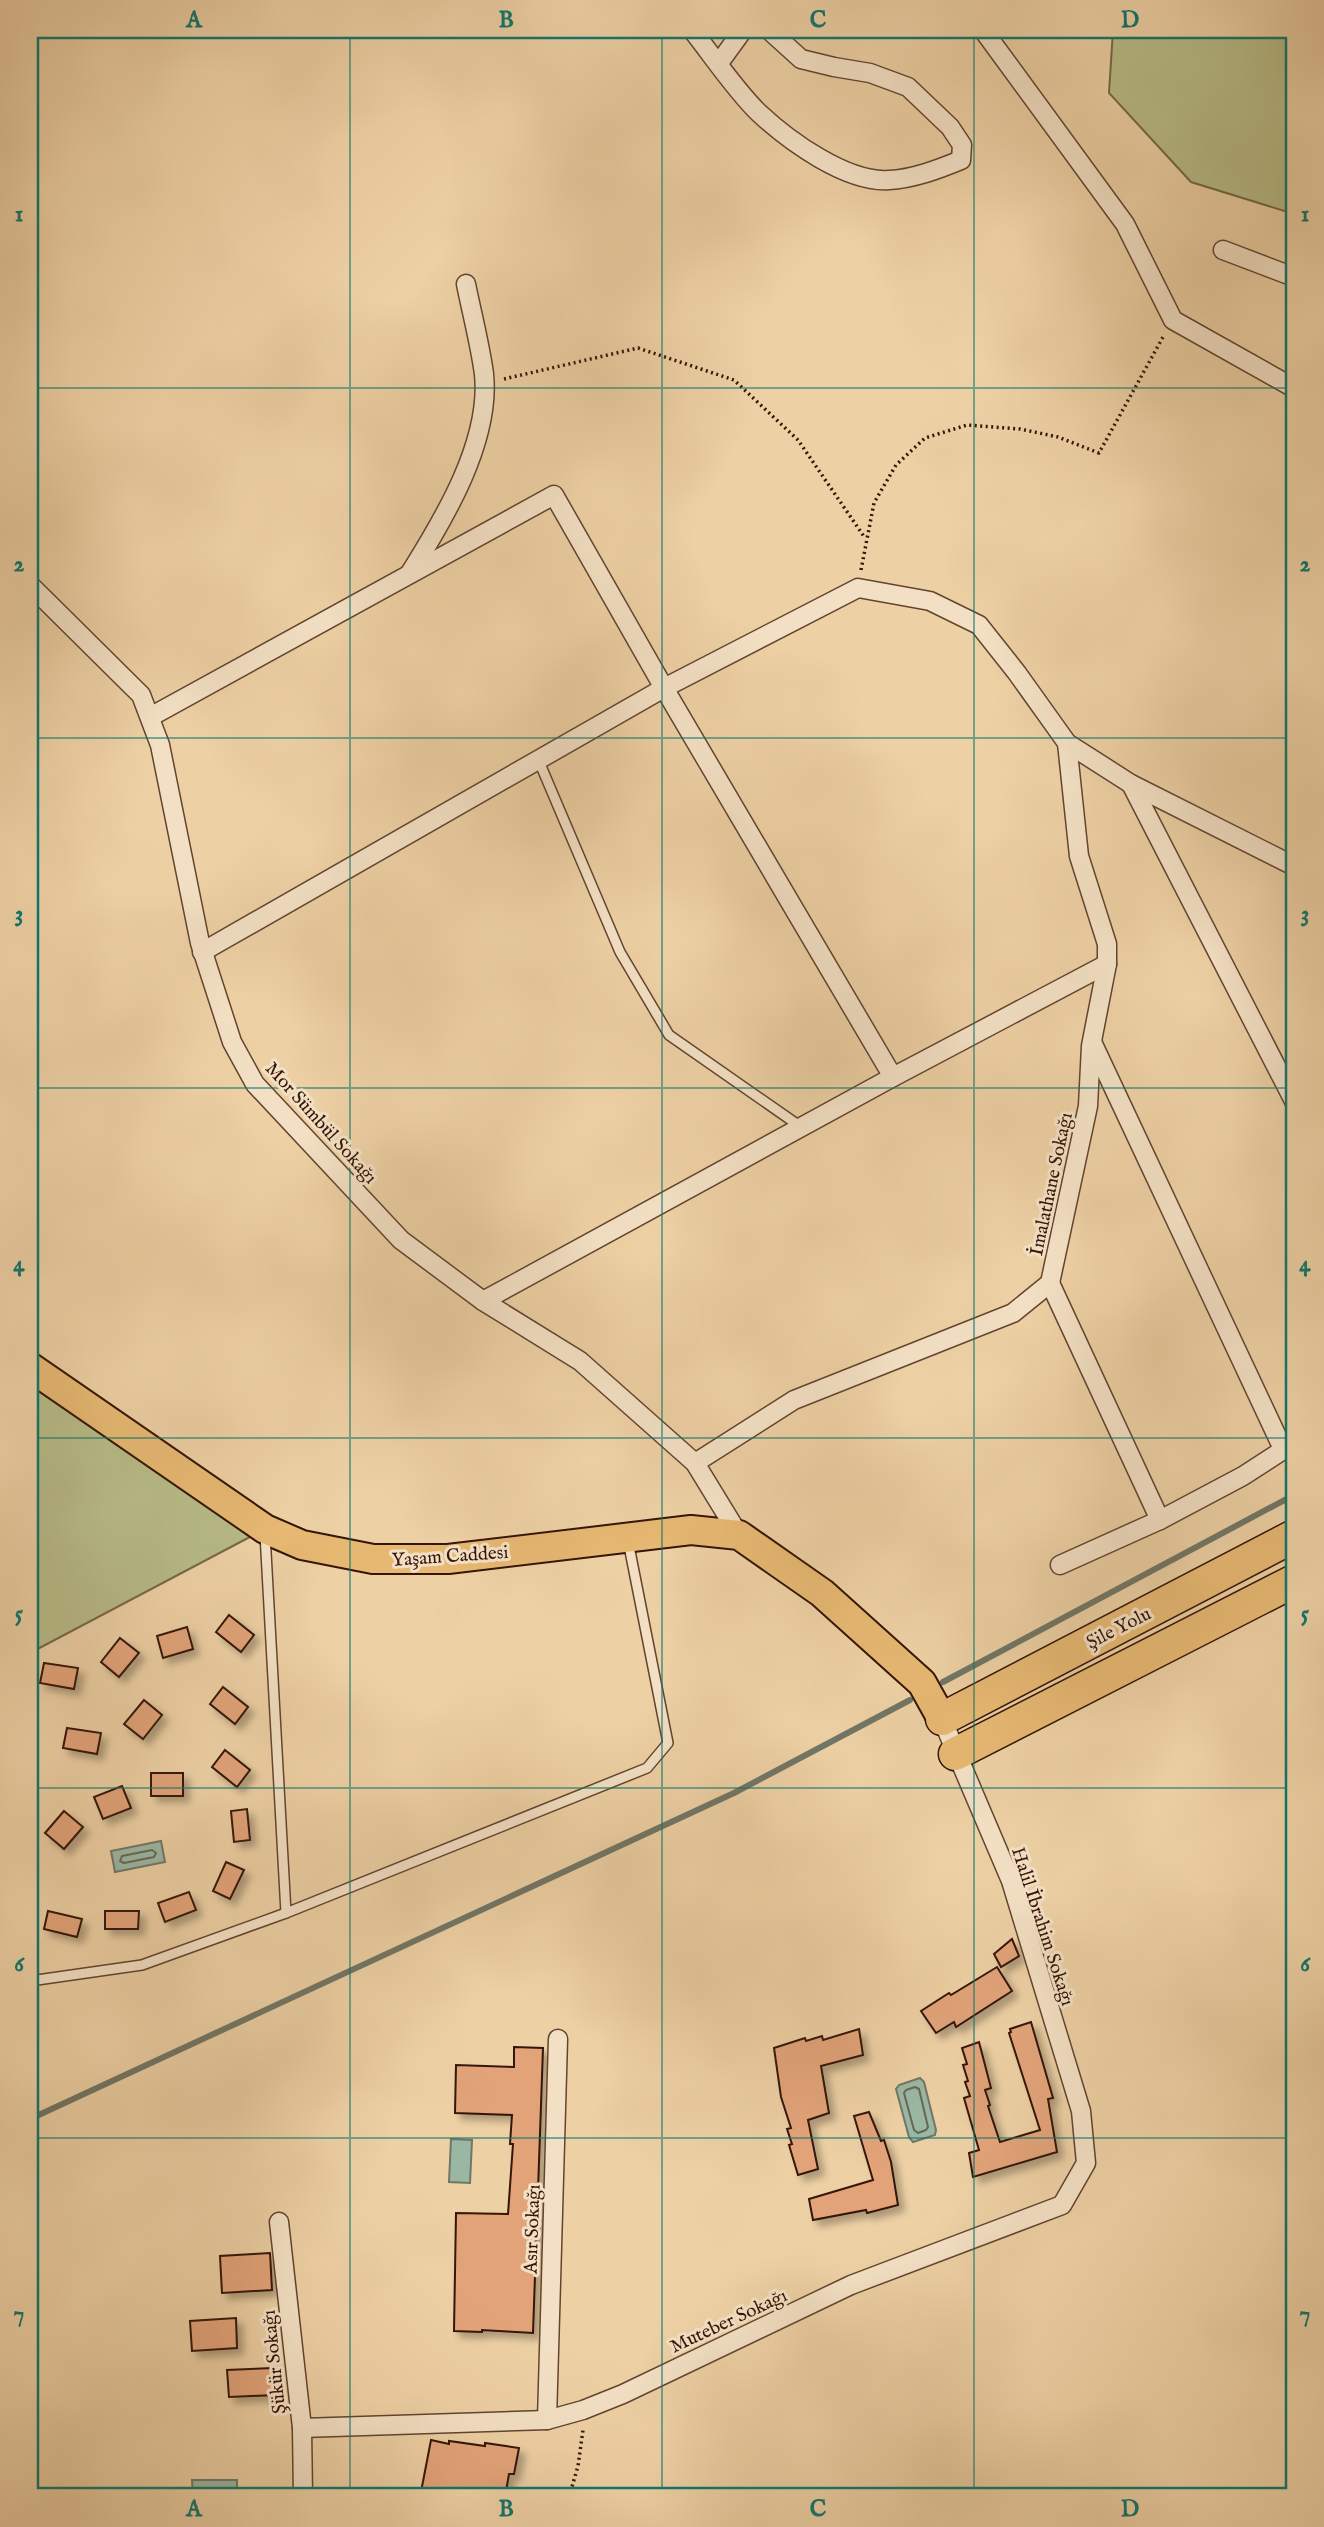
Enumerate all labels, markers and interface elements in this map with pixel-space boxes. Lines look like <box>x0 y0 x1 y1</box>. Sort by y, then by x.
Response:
text: A <box>185 6 203 35</box>
text: B <box>498 6 514 35</box>
text: C <box>810 6 827 35</box>
text: D <box>1121 6 1139 35</box>
text: 1 <box>15 200 23 229</box>
text: 1 <box>1301 200 1309 229</box>
text: 2 <box>14 550 25 579</box>
text: 2 <box>1300 550 1311 579</box>
text: 3 <box>15 900 23 929</box>
text: 3 <box>1301 900 1309 929</box>
street label: Mor Sümbül Sokağı <box>259 1057 382 1189</box>
street label: İmalathane Sokağı <box>1025 1111 1079 1258</box>
text: 4 <box>13 1250 25 1279</box>
text: 4 <box>1299 1250 1311 1279</box>
street label: Yaşam Caddesi <box>391 1541 509 1573</box>
text: 5 <box>15 1600 24 1629</box>
text: 5 <box>1301 1600 1310 1629</box>
street label: Şile Yolu <box>1082 1602 1156 1655</box>
street label: Halil İbrahim Sokağı <box>1005 1844 1079 2009</box>
text: 6 <box>14 1950 25 1979</box>
text: 6 <box>1300 1950 1311 1979</box>
street label: Asır Sokağı <box>519 2184 547 2275</box>
street label: Muteber Sokağı <box>666 2284 791 2359</box>
text: 7 <box>14 2300 24 2329</box>
text: 7 <box>1300 2300 1310 2329</box>
street label: Şükür Sokağı <box>258 2309 292 2415</box>
text: A <box>185 2495 203 2524</box>
text: B <box>498 2495 514 2524</box>
text: C <box>810 2495 827 2524</box>
text: D <box>1121 2495 1139 2524</box>

